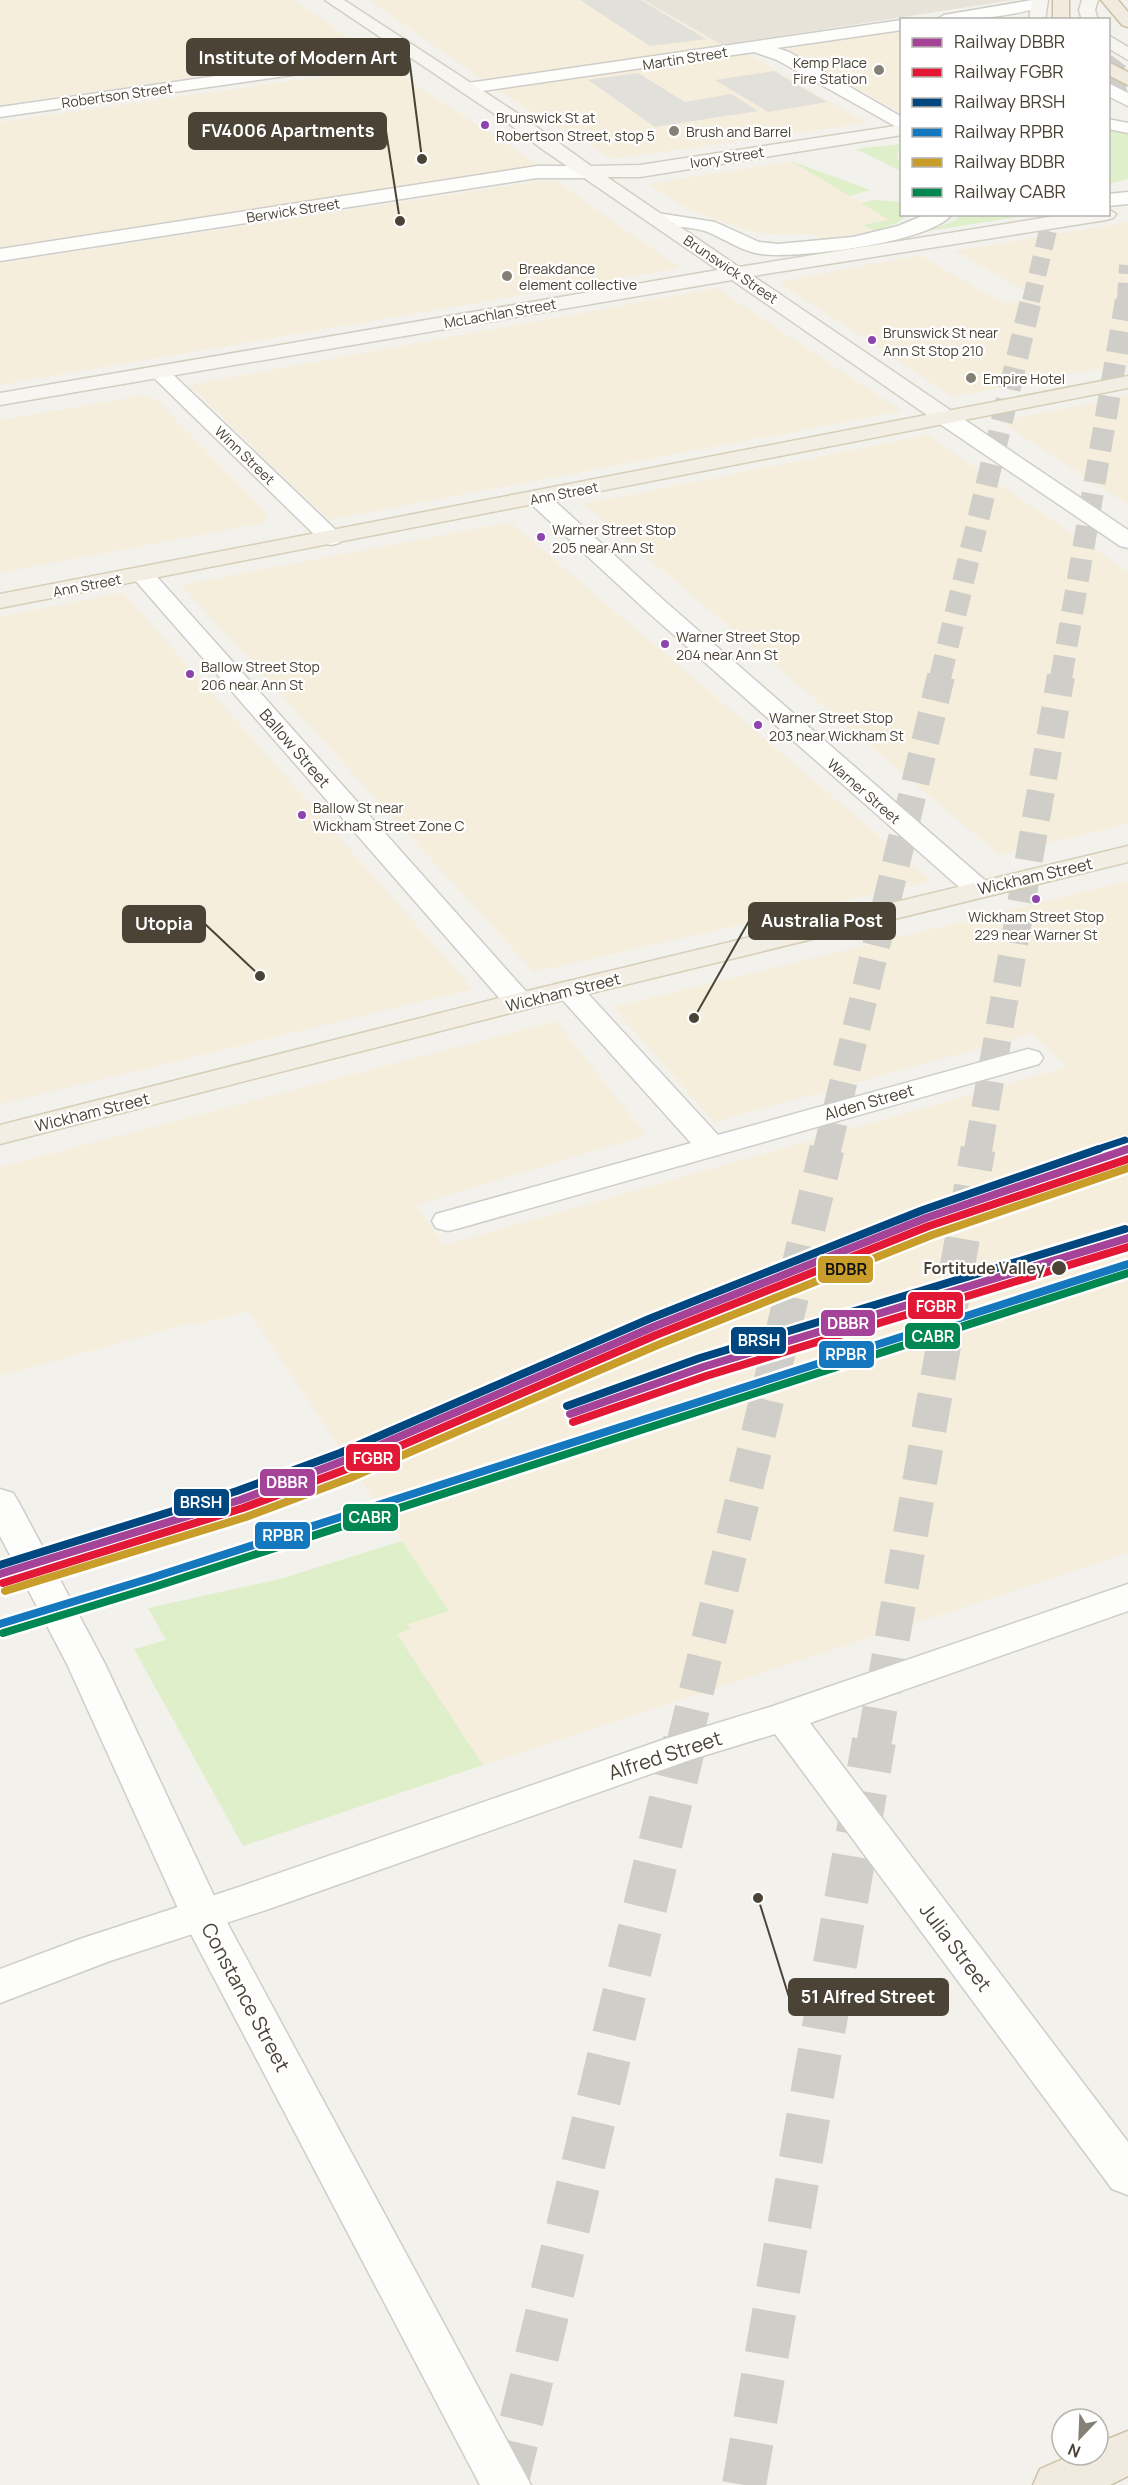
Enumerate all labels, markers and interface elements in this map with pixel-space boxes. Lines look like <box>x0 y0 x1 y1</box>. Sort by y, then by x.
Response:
legend <box>900 18 1110 216</box>
text: Railway DBBR <box>954 29 1065 53</box>
callout: Institute of Modern Art <box>187 39 409 75</box>
street label: Martin Street <box>641 42 729 74</box>
text: Institute of Modern Art <box>199 45 397 69</box>
place label: Kemp Place Fire Station <box>793 53 867 88</box>
text: Railway FGBR <box>954 59 1064 83</box>
marker: Kemp Place Fire Station <box>872 63 886 77</box>
street label: Robertson Street <box>60 78 174 112</box>
text: Railway BRSH <box>954 89 1065 113</box>
place label: Brunswick St at Robertson Street, stop 5 <box>496 108 655 145</box>
callout: FV4006 Apartments <box>189 113 386 149</box>
text: FV4006 Apartments <box>201 118 375 142</box>
marker: Brunswick St at Robertson Street, stop 5 <box>479 119 491 131</box>
text: Railway RPBR <box>954 119 1064 143</box>
place label: Brush and Barrel <box>686 122 791 141</box>
marker: Brush and Barrel <box>667 124 681 138</box>
street label: Ivory Street <box>689 142 766 172</box>
text: Railway BDBR <box>954 149 1065 173</box>
text: Railway CABR <box>954 179 1066 203</box>
street label: Berwick Street <box>245 193 342 227</box>
street label: Brunswick Street <box>680 230 782 308</box>
place label: Breakdance element collective <box>519 259 637 294</box>
marker: Breakdance element collective <box>500 269 514 283</box>
street label: McLachlan Street <box>442 294 558 332</box>
place label: Brunswick St near Ann St Stop 210 <box>883 323 998 360</box>
marker: Brunswick St near Ann St Stop 210 <box>866 334 878 346</box>
place label: Empire Hotel <box>983 369 1065 388</box>
marker: Empire Hotel <box>964 371 978 385</box>
street label: Winn Street <box>211 422 279 489</box>
street label: Ann Street <box>528 477 600 509</box>
place label: Warner Street Stop 205 near Ann St <box>552 520 676 557</box>
marker: Warner Street Stop 205 near Ann St <box>535 531 547 543</box>
street label: Ann Street <box>51 569 123 601</box>
place label: Warner Street Stop 204 near Ann St <box>676 627 800 664</box>
marker: Warner Street Stop 204 near Ann St <box>659 638 671 650</box>
place label: Ballow Street Stop 206 near Ann St <box>201 657 320 694</box>
marker: Ballow Street Stop 206 near Ann St <box>184 668 196 680</box>
street label: Ballow Street <box>255 704 335 792</box>
place label: Warner Street Stop 203 near Wickham St <box>769 708 904 745</box>
marker: Warner Street Stop 203 near Wickham St <box>752 719 764 731</box>
street label: Warner Street <box>824 754 905 828</box>
place label: Ballow St near Wickham Street Zone C <box>313 798 465 835</box>
marker: Ballow St near Wickham Street Zone C <box>296 809 308 821</box>
street label: Wickham Street <box>975 852 1095 900</box>
marker: Wickham Street Stop 229 near Warner St <box>1030 893 1042 905</box>
callout: Australia Post <box>749 903 895 939</box>
callout: Utopia <box>123 906 205 942</box>
place label: Wickham Street Stop 229 near Warner St <box>968 907 1104 944</box>
text: Australia Post <box>761 908 883 932</box>
text: Utopia <box>135 911 193 935</box>
street label: Wickham Street <box>503 967 623 1017</box>
street label: Alden Street <box>822 1079 916 1125</box>
street label: Wickham Street <box>32 1087 152 1137</box>
line badge: BDBR <box>817 1255 874 1284</box>
place label: Fortitude Valley <box>923 1257 1045 1279</box>
text: BDBR <box>825 1258 867 1280</box>
marker: Fortitude Valley <box>1050 1259 1068 1277</box>
line badge: FGBR <box>907 1291 964 1320</box>
text: FGBR <box>916 1295 956 1317</box>
line badge: DBBR <box>820 1309 876 1337</box>
text: DBBR <box>827 1312 869 1334</box>
line badge: CABR <box>904 1322 961 1350</box>
text: CABR <box>912 1325 954 1347</box>
line badge: BRSH <box>730 1326 787 1355</box>
text: BRSH <box>738 1329 780 1351</box>
line badge: RPBR <box>818 1340 875 1369</box>
text: RPBR <box>825 1343 867 1365</box>
line badge: FGBR <box>345 1443 401 1472</box>
text: FGBR <box>353 1447 393 1469</box>
line badge: DBBR <box>259 1468 316 1497</box>
text: DBBR <box>266 1471 308 1493</box>
line badge: BRSH <box>173 1488 230 1517</box>
text: BRSH <box>180 1491 222 1513</box>
line badge: CABR <box>342 1503 399 1532</box>
text: CABR <box>349 1506 391 1528</box>
line badge: RPBR <box>254 1521 311 1550</box>
text: RPBR <box>262 1524 304 1546</box>
street label: Alfred Street <box>605 1724 725 1786</box>
street label: Julia Street <box>914 1897 998 1997</box>
street label: Constance Street <box>195 1918 297 2076</box>
callout: 51 Alfred Street <box>789 1979 948 2015</box>
text: 51 Alfred Street <box>801 1984 935 2008</box>
north arrow <box>1050 2407 1110 2467</box>
text: N <box>1065 2438 1084 2463</box>

